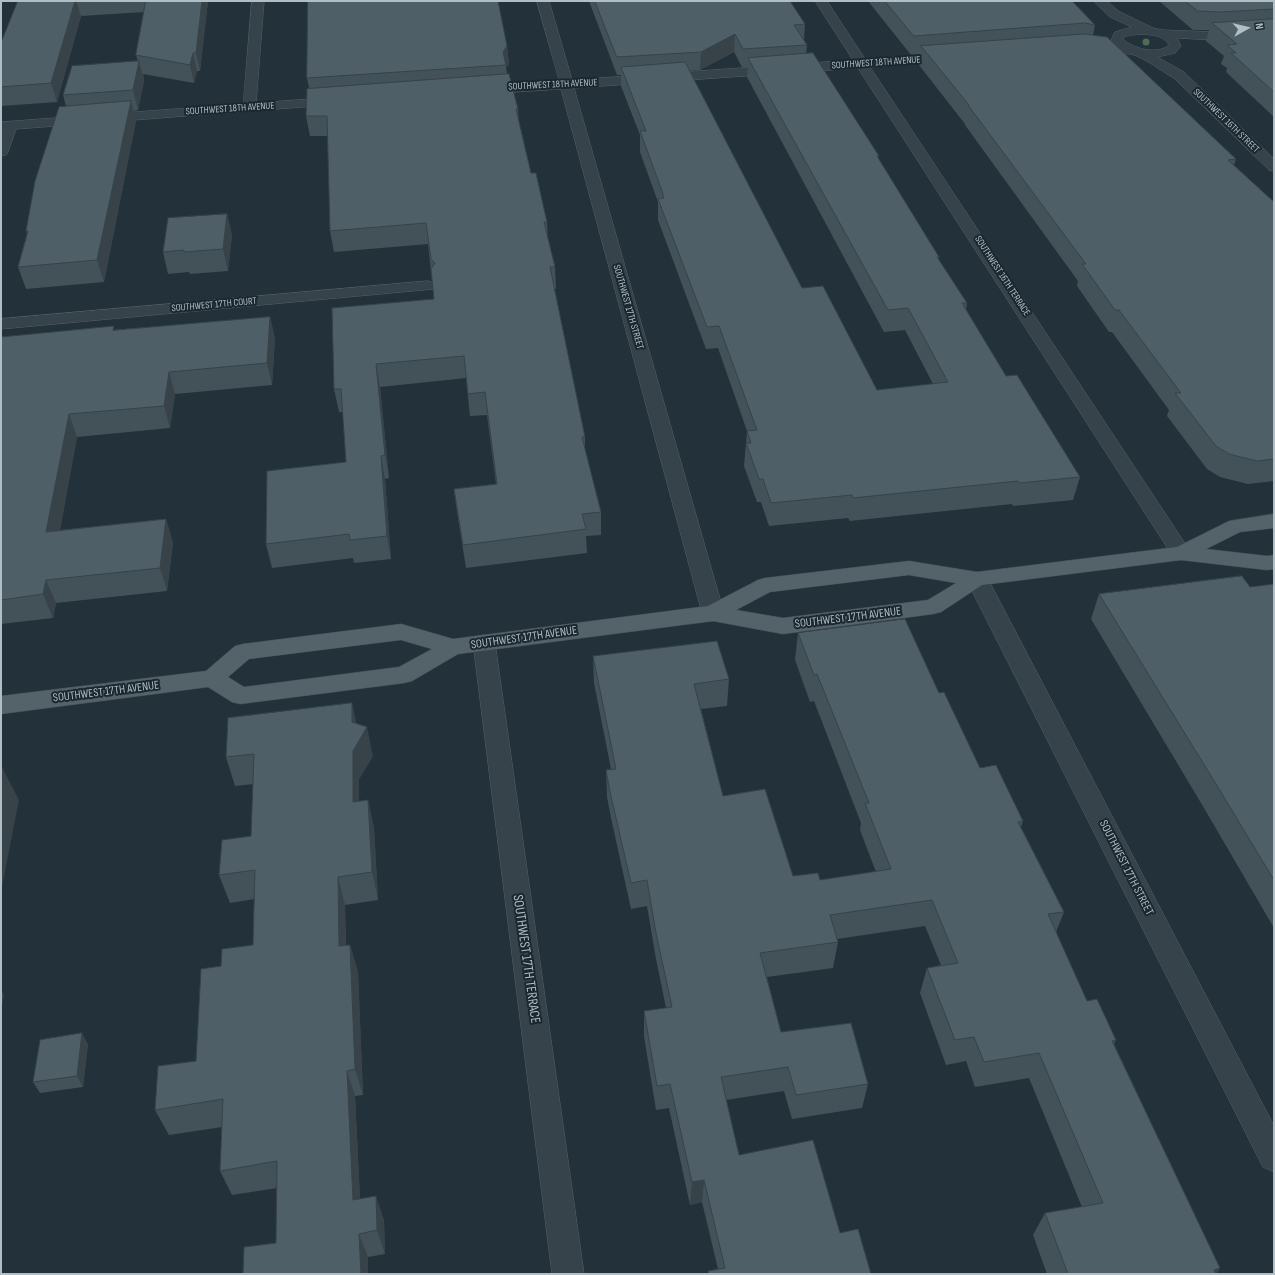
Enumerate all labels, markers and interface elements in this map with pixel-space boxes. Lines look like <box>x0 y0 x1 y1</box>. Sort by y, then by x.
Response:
north arrow <box>1227 8 1267 48</box>
text: N <box>1253 22 1266 30</box>
street label: SOUTHWEST 18TH AVENUE <box>831 54 921 72</box>
street label: SOUTHWEST 18TH AVENUE <box>508 77 598 93</box>
street label: SOUTHWEST 16TH STREET <box>1190 86 1262 156</box>
street label: SOUTHWEST 18TH AVENUE <box>185 100 275 118</box>
street label: SOUTHWEST 16TH TERRACE <box>972 234 1032 318</box>
street label: SOUTHWEST 17TH STREET <box>610 263 646 351</box>
street label: SOUTHWEST 17TH COURT <box>171 295 257 315</box>
street label: SOUTHWEST 17TH AVENUE <box>794 604 902 632</box>
street label: SOUTHWEST 17TH AVENUE <box>470 623 578 653</box>
street label: SOUTHWEST 17TH AVENUE <box>52 678 160 706</box>
street label: SOUTHWEST 17TH STREET <box>1096 818 1156 918</box>
street label: SOUTHWEST 17TH TERRACE <box>509 894 543 1024</box>

